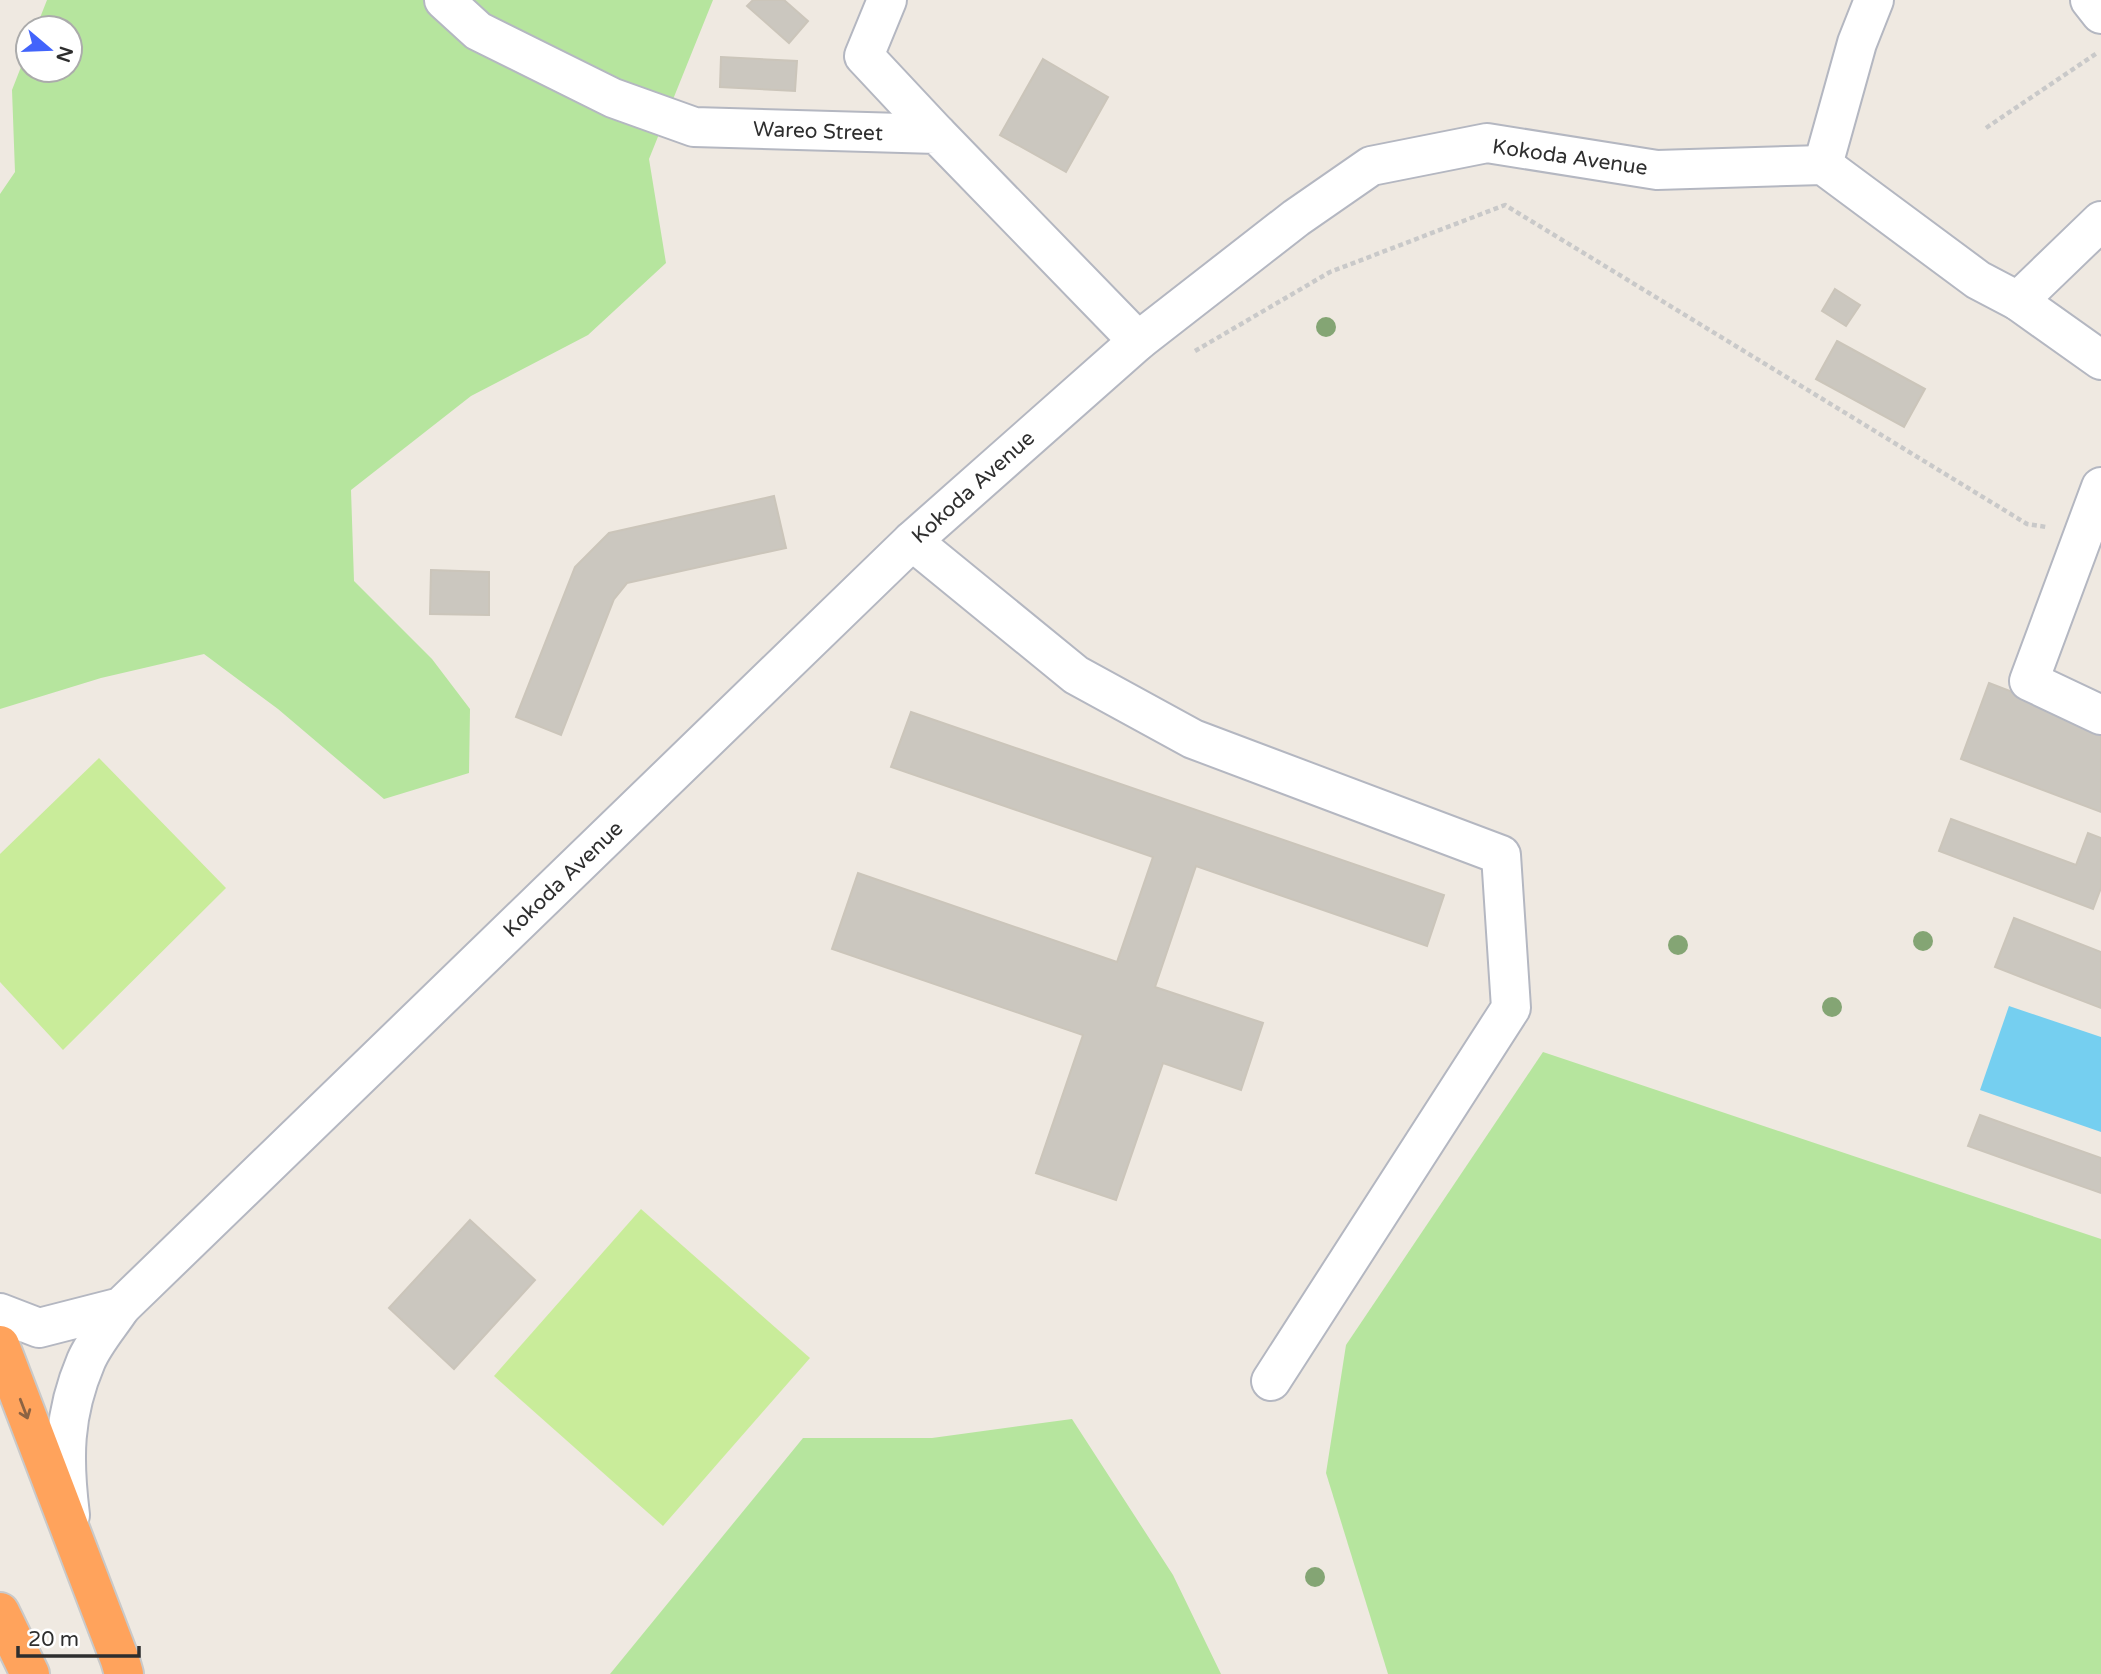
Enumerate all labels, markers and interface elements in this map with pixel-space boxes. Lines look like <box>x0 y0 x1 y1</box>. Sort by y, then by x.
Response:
north arrow <box>14 14 84 84</box>
text: N <box>51 43 77 65</box>
street label: Wareo Street <box>753 117 883 146</box>
street label: Kokoda Avenue <box>1491 134 1649 181</box>
street label: Kokoda Avenue <box>907 426 1040 549</box>
street label: Kokoda Avenue <box>498 816 628 943</box>
one-way arrow <box>19 1398 32 1419</box>
scale bar <box>18 1614 138 1658</box>
text: 20 m <box>28 1627 79 1652</box>

